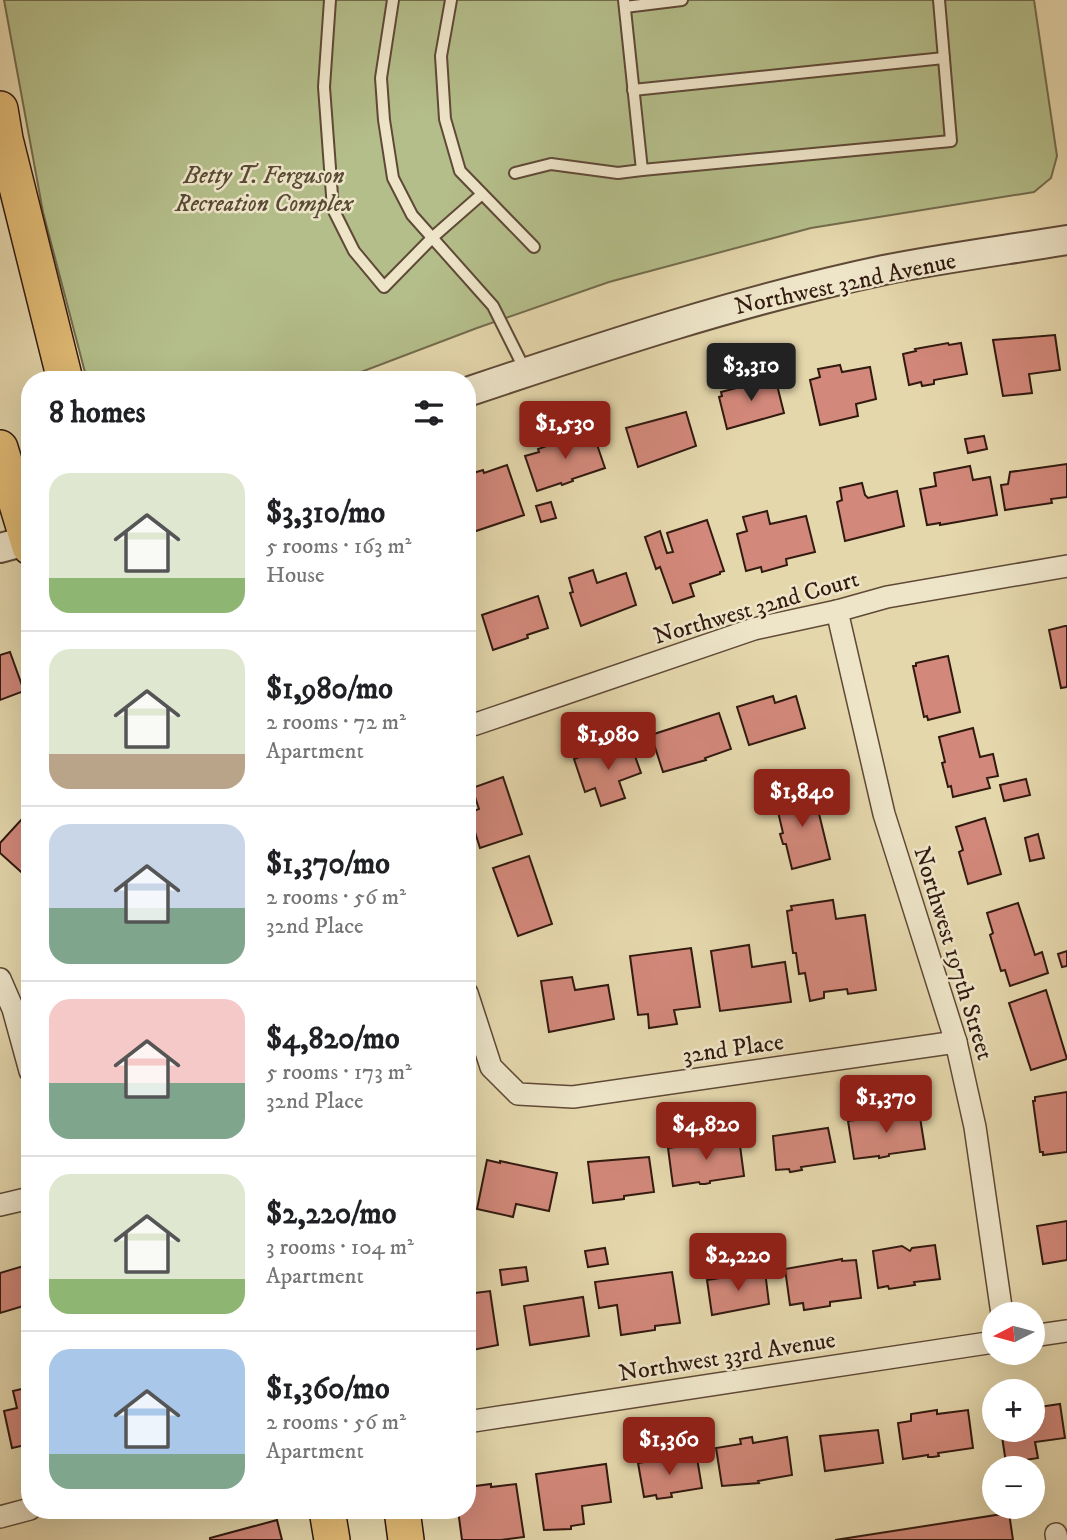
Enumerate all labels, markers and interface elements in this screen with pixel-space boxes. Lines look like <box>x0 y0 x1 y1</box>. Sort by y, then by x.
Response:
park label: Betty T. Ferguson Recreation Complex <box>174 161 355 219</box>
street label: Northwest 32nd Avenue <box>732 246 959 322</box>
pin: $3,310 <box>694 344 808 403</box>
text: $3,310 <box>723 351 779 380</box>
icon: filters <box>410 394 448 432</box>
text: 8 homes <box>49 395 146 432</box>
pin: $1,530 <box>508 402 622 461</box>
text: $1,530 <box>535 409 595 438</box>
text: $3,310/mo <box>266 495 385 532</box>
icon: home <box>105 501 189 585</box>
text: 5 rooms · 163 m² <box>266 532 412 561</box>
text: House <box>266 561 324 590</box>
street label: Northwest 32nd Court <box>650 564 863 652</box>
text: $1,980/mo <box>266 671 393 708</box>
icon: home <box>105 677 189 761</box>
text: 2 rooms · 72 m² <box>266 708 406 737</box>
pin: $1,980 <box>551 712 665 772</box>
text: $1,980 <box>577 720 639 749</box>
text: Apartment <box>266 737 364 766</box>
pin: $1,840 <box>745 770 859 829</box>
text: $1,840 <box>770 777 834 806</box>
street label: Northwest 197th Street <box>906 843 1000 1064</box>
text: $1,370/mo <box>266 846 390 883</box>
icon: home <box>105 852 189 936</box>
text: 2 rooms · 56 m² <box>266 883 406 912</box>
text: 32nd Place <box>266 912 364 941</box>
text: $4,820/mo <box>266 1021 400 1058</box>
icon: home <box>105 1027 189 1111</box>
street label: 32nd Place <box>681 1027 786 1071</box>
text: 5 rooms · 173 m² <box>266 1058 412 1087</box>
pin: $1,370 <box>829 1076 943 1135</box>
text: $1,370 <box>856 1083 916 1112</box>
text: 32nd Place <box>266 1087 364 1116</box>
pin: $4,820 <box>649 1102 763 1162</box>
text: $4,820 <box>672 1110 740 1139</box>
text: $2,220/mo <box>266 1196 396 1233</box>
icon: home <box>105 1202 189 1286</box>
text: 3 rooms · 104 m² <box>266 1233 414 1262</box>
pin: $2,220 <box>681 1234 795 1293</box>
text: $2,220 <box>705 1241 771 1270</box>
text: Apartment <box>266 1262 364 1291</box>
north arrow <box>982 1302 1045 1365</box>
map controls <box>982 1302 1045 1519</box>
street label: Northwest 33rd Avenue <box>617 1325 838 1389</box>
text: $1,360/mo <box>266 1371 390 1408</box>
icon: home <box>105 1377 189 1461</box>
button: + <box>982 1379 1045 1442</box>
text: 2 rooms · 56 m² <box>266 1408 406 1437</box>
pin: $1,360 <box>612 1418 726 1477</box>
text: $1,360 <box>639 1425 699 1454</box>
text: Apartment <box>266 1437 364 1466</box>
button: − <box>982 1456 1045 1519</box>

